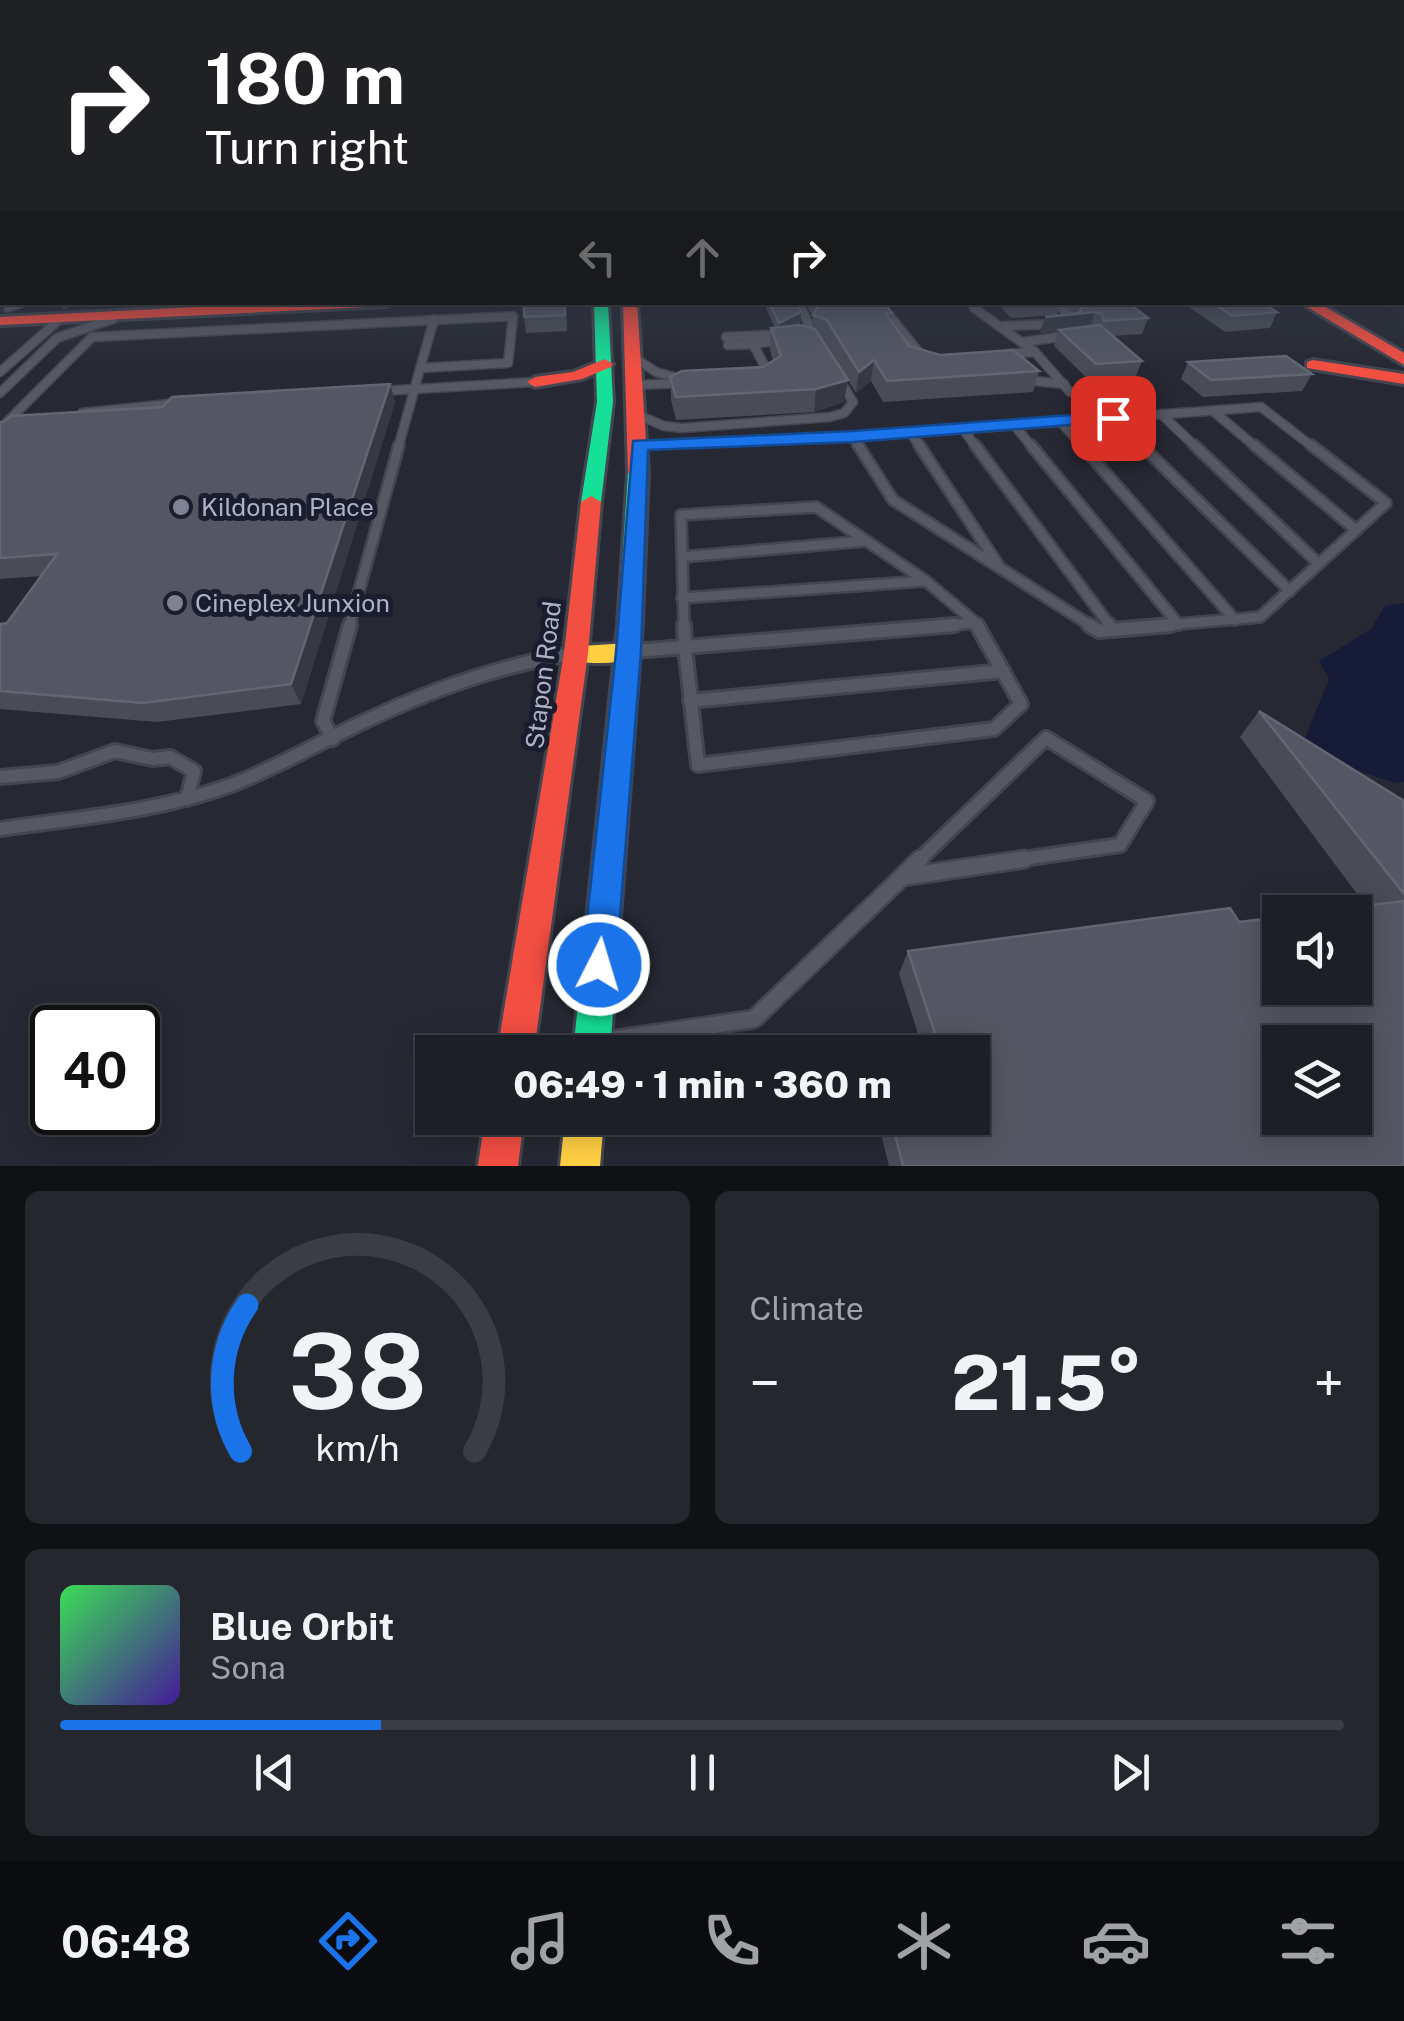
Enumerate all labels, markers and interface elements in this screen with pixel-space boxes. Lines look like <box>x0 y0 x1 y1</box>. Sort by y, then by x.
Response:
text: 180 m <box>205 37 405 120</box>
icon: right <box>40 40 170 170</box>
text: Turn right <box>205 121 409 174</box>
icon: left <box>570 230 625 285</box>
icon: ahead <box>675 230 730 285</box>
icon: right <box>780 230 835 285</box>
pin <box>1071 376 1156 461</box>
icon: arrive <box>1086 391 1141 446</box>
place label: Kildonan Place <box>201 492 374 522</box>
marker: Kildonan Place <box>170 496 192 518</box>
place label: Cineplex Junxion <box>195 588 390 618</box>
marker: Cineplex Junxion <box>164 592 186 614</box>
street label: Stapon Road <box>519 599 567 751</box>
map controls <box>1262 895 1372 1135</box>
button: sound <box>1262 895 1372 1005</box>
position arrow <box>547 913 651 1017</box>
speed limit sign: 40 <box>30 1005 160 1135</box>
button: layers <box>1262 1025 1372 1135</box>
text: 06:49 · 1 min · 360 m <box>513 1062 892 1107</box>
text: Climate <box>750 1290 864 1327</box>
text: 38 <box>288 1310 427 1432</box>
text: 21.5° <box>951 1339 1142 1427</box>
text: − <box>750 1351 780 1415</box>
text: + <box>1314 1351 1344 1415</box>
text: km/h <box>315 1427 399 1469</box>
text: Blue Orbit <box>210 1604 394 1649</box>
text: Sona <box>210 1649 286 1686</box>
icon: previous <box>247 1745 302 1800</box>
icon: pause <box>675 1745 730 1800</box>
icon: next <box>1103 1745 1158 1800</box>
icon: directions <box>313 1906 383 1976</box>
icon: music <box>505 1906 575 1976</box>
icon: phone <box>697 1906 767 1976</box>
icon: climate <box>889 1906 959 1976</box>
icon: car <box>1081 1906 1151 1976</box>
icon: filters <box>1273 1906 1343 1976</box>
text: 06:48 <box>61 1915 191 1968</box>

